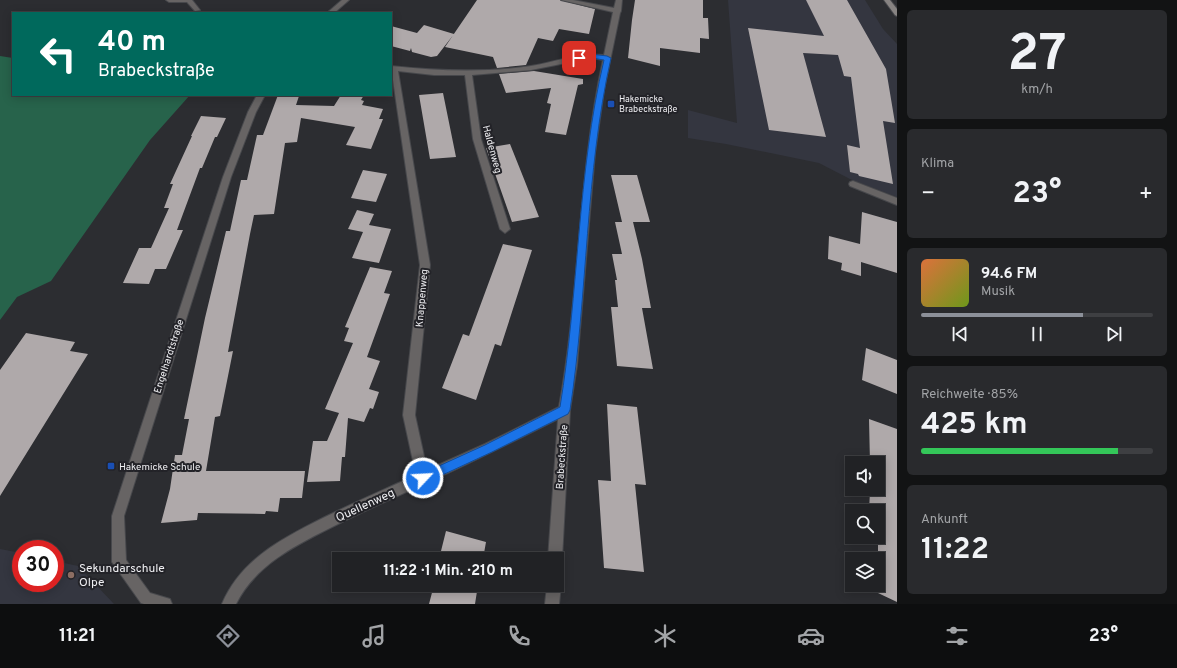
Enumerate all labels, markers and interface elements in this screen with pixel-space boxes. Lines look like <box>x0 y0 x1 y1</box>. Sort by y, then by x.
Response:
text: 27 <box>1007 23 1067 89</box>
text: 40 m <box>98 25 166 61</box>
icon: left <box>32 28 84 80</box>
pin <box>562 41 596 75</box>
icon: arrive <box>568 47 590 69</box>
text: Brabeckstraße <box>98 60 215 83</box>
text: km/h <box>1021 82 1053 98</box>
place label: Hakemicke Brabeckstraße <box>619 94 677 115</box>
marker: Hakemicke Brabeckstraße <box>606 99 616 109</box>
street label: Haldenweg <box>479 124 504 175</box>
text: Klima <box>921 156 954 172</box>
text: 23° <box>1013 176 1061 213</box>
text: − <box>921 181 935 208</box>
text: + <box>1139 181 1153 208</box>
text: 94.6 FM <box>981 265 1037 284</box>
street label: Knappenweg <box>413 269 432 328</box>
text: Musik <box>981 284 1015 300</box>
street label: Engelhardtstraße <box>151 318 188 395</box>
icon: previous <box>949 323 971 345</box>
icon: pause <box>1026 323 1048 345</box>
icon: next <box>1103 323 1125 345</box>
text: Reichweite · 85% <box>921 387 1018 403</box>
text: 425 km <box>921 407 1028 444</box>
street label: Brabeckstraße <box>554 424 571 490</box>
map controls <box>845 456 885 592</box>
button: sound <box>845 456 885 496</box>
position arrow <box>402 457 444 499</box>
marker: Hakemicke Schule <box>106 461 116 471</box>
place label: Hakemicke Schule <box>119 461 200 474</box>
street label: Quellenweg <box>333 485 397 527</box>
button: search <box>845 504 885 544</box>
text: Ankunft <box>921 512 968 528</box>
text: 11:22 <box>921 532 989 569</box>
speed limit sign: 30 <box>12 540 64 592</box>
button: layers <box>845 552 885 592</box>
place label: Sekundarschule Olpe <box>79 561 165 591</box>
text: 11:22 · 1 Min. · 210 m <box>383 562 513 581</box>
marker: Sekundarschule Olpe <box>66 570 76 580</box>
icon: directions <box>214 622 242 650</box>
icon: music <box>360 622 388 650</box>
icon: phone <box>505 622 533 650</box>
icon: climate <box>651 622 679 650</box>
icon: car <box>797 622 825 650</box>
icon: filters <box>943 622 971 650</box>
text: 11:21 <box>59 625 96 648</box>
text: 23° <box>1089 625 1118 648</box>

